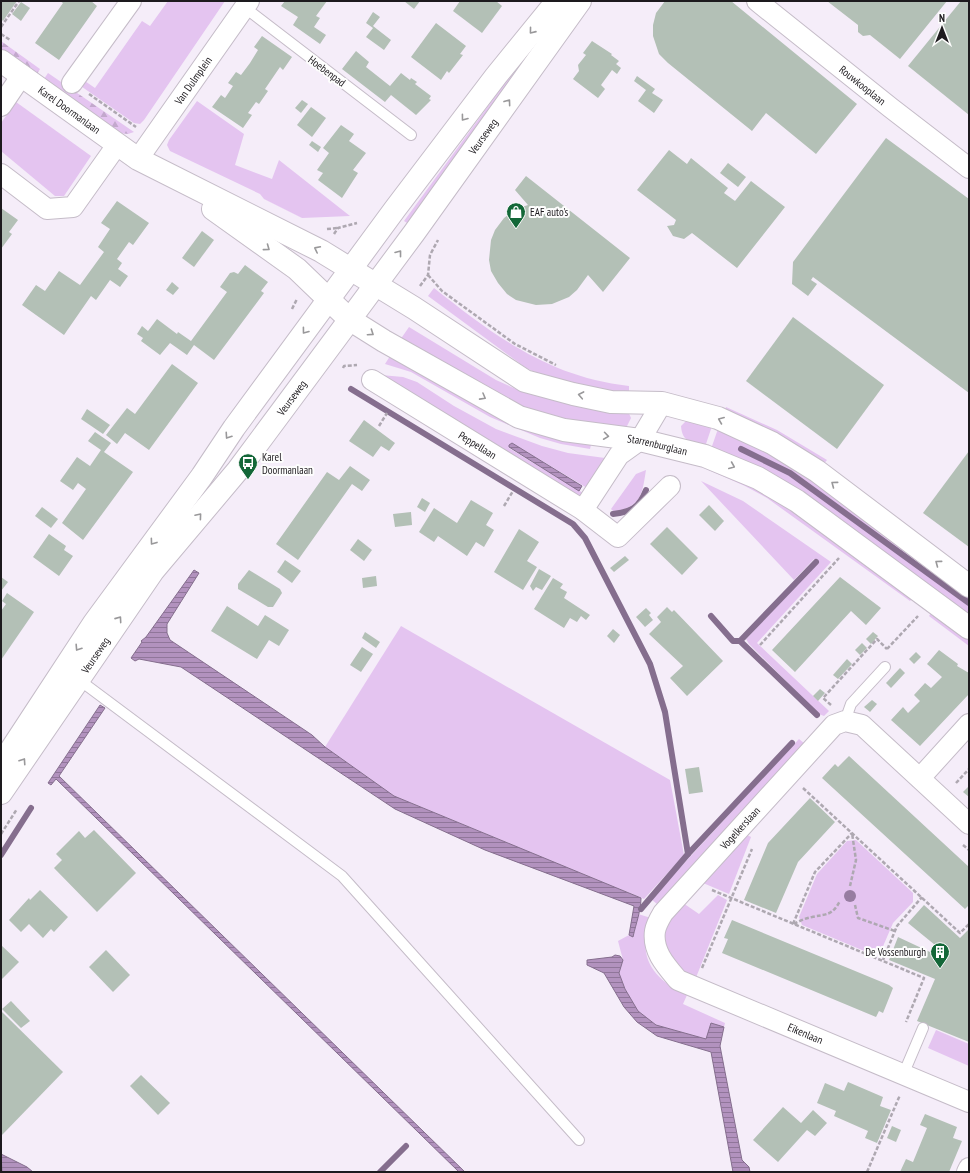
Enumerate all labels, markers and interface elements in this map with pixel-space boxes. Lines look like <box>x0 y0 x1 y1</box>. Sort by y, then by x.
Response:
north arrow <box>922 8 962 48</box>
text: N <box>939 11 945 25</box>
one-way arrow <box>530 27 537 34</box>
street label: Hoebenpad <box>305 52 349 90</box>
street label: Van Dulmplein <box>171 53 215 108</box>
street label: Rouwkooplaan <box>836 62 889 108</box>
street label: Karel Doormanlaan <box>36 83 103 137</box>
one-way arrow <box>503 99 511 106</box>
one-way arrow <box>462 113 469 120</box>
street label: Veurseweg <box>465 116 501 158</box>
shop icon: EAF auto's <box>505 201 527 229</box>
place label: EAF auto's <box>530 205 569 219</box>
one-way arrow <box>263 243 270 250</box>
one-way arrow <box>314 246 322 254</box>
one-way arrow <box>394 250 401 257</box>
one-way arrow <box>303 327 310 334</box>
one-way arrow <box>366 328 373 335</box>
street label: Veurseweg <box>273 377 310 419</box>
one-way arrow <box>577 392 584 400</box>
one-way arrow <box>479 393 486 400</box>
one-way arrow <box>718 417 725 425</box>
street label: Peppellaan <box>456 428 499 462</box>
one-way arrow <box>603 431 609 440</box>
street label: Starrenburglaan <box>626 431 689 458</box>
one-way arrow <box>225 432 233 439</box>
place label: Karel Doormanlaan <box>262 450 313 477</box>
bus stop icon: Karel Doormanlaan <box>237 452 259 480</box>
one-way arrow <box>728 462 735 470</box>
one-way arrow <box>832 482 839 489</box>
one-way arrow <box>195 514 202 521</box>
one-way arrow <box>150 537 157 544</box>
one-way arrow <box>935 561 942 568</box>
one-way arrow <box>114 616 122 623</box>
street label: Veurseweg <box>77 634 113 677</box>
one-way arrow <box>75 644 82 651</box>
one-way arrow <box>18 758 26 765</box>
street label: Vogelkerslaan <box>716 804 763 853</box>
building icon: De Vossenburgh <box>929 941 951 969</box>
place label: De Vossenburgh <box>865 945 926 959</box>
street label: Eikenlaan <box>786 1020 825 1047</box>

